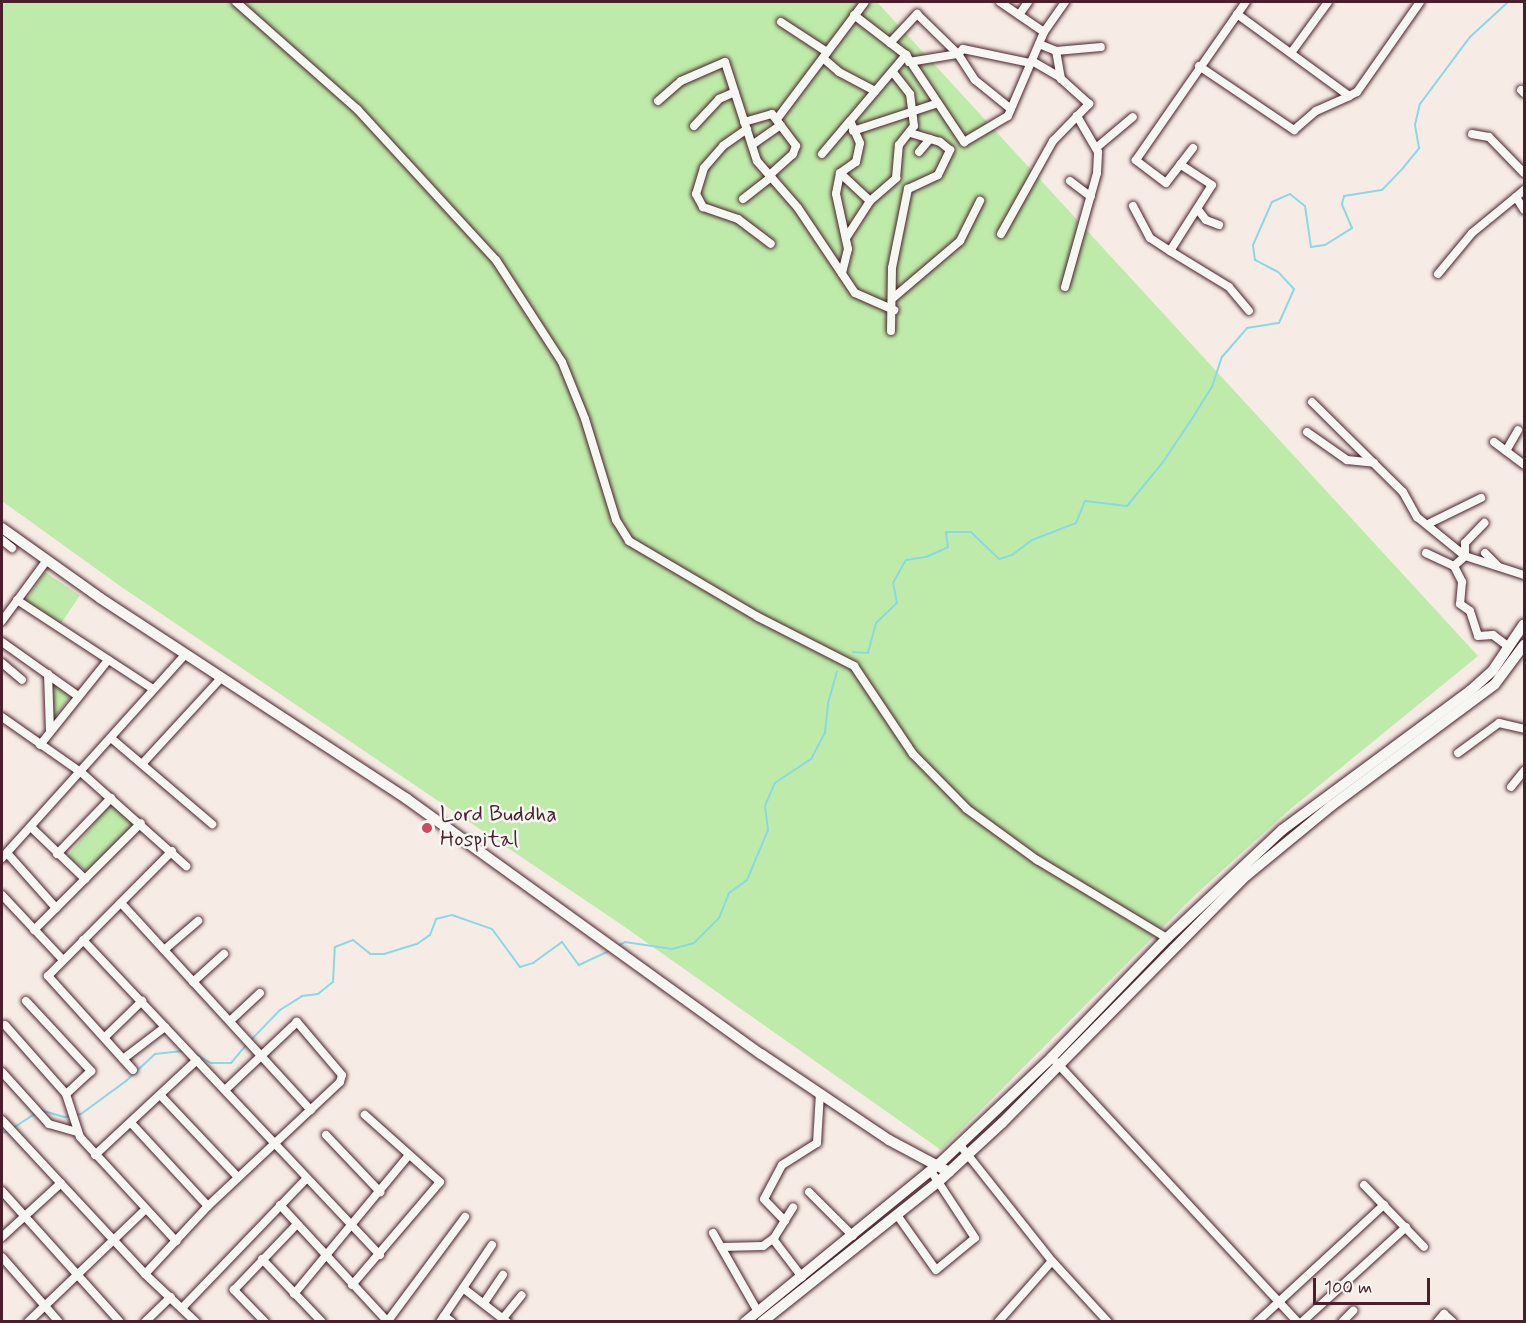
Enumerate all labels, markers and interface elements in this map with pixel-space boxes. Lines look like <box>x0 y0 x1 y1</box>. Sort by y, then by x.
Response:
place label: Lord Buddha Hospital <box>440 802 557 854</box>
marker: Lord Buddha Hospital <box>418 819 436 837</box>
scale bar <box>1316 1266 1433 1304</box>
text: 100 m <box>1324 1276 1372 1300</box>

